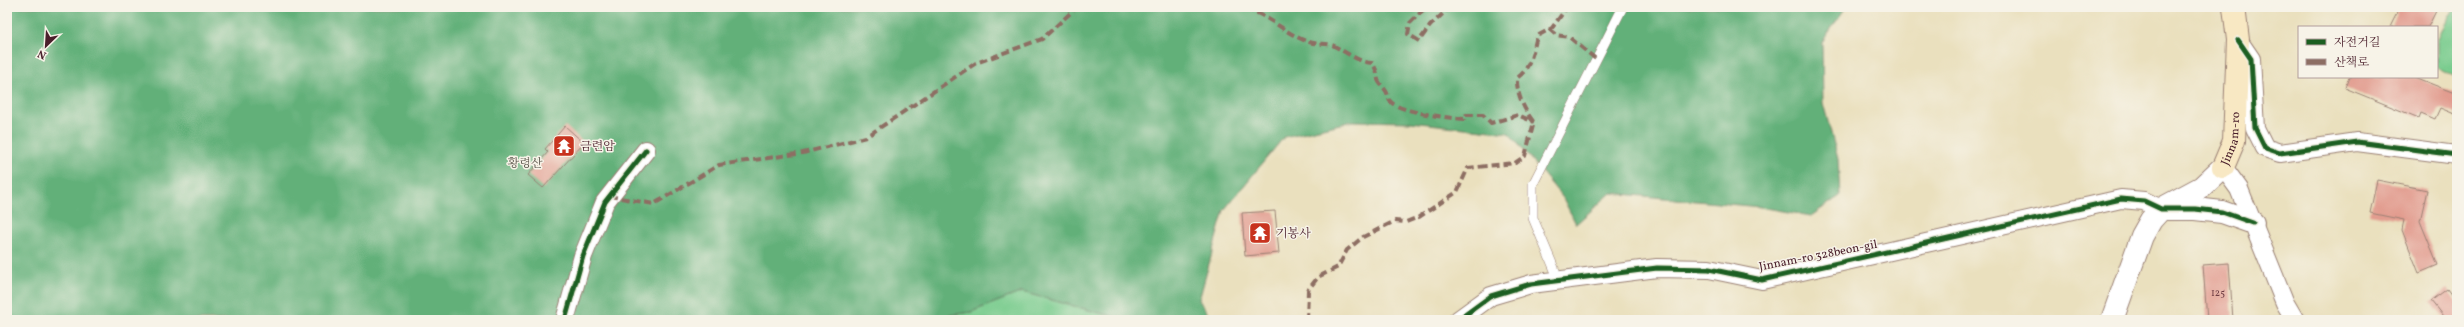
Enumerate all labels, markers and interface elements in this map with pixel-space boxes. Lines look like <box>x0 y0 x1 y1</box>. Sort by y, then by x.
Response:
north arrow <box>26 26 66 66</box>
legend <box>2298 26 2438 78</box>
text: 자전거길 <box>2334 35 2380 51</box>
text: N <box>36 45 49 62</box>
text: 산책로 <box>2334 55 2369 71</box>
street label: Jinnam-ro <box>2218 111 2244 168</box>
temple icon: 금련암 <box>551 133 577 159</box>
place label: 금련암 <box>580 139 615 155</box>
park label: 황령산 <box>508 156 543 172</box>
temple icon: 기봉사 <box>1247 220 1273 246</box>
place label: 기봉사 <box>1276 226 1311 242</box>
street label: Jinnam-ro 328beon-gil <box>1758 237 1879 275</box>
house number: 125 <box>2211 286 2225 300</box>

